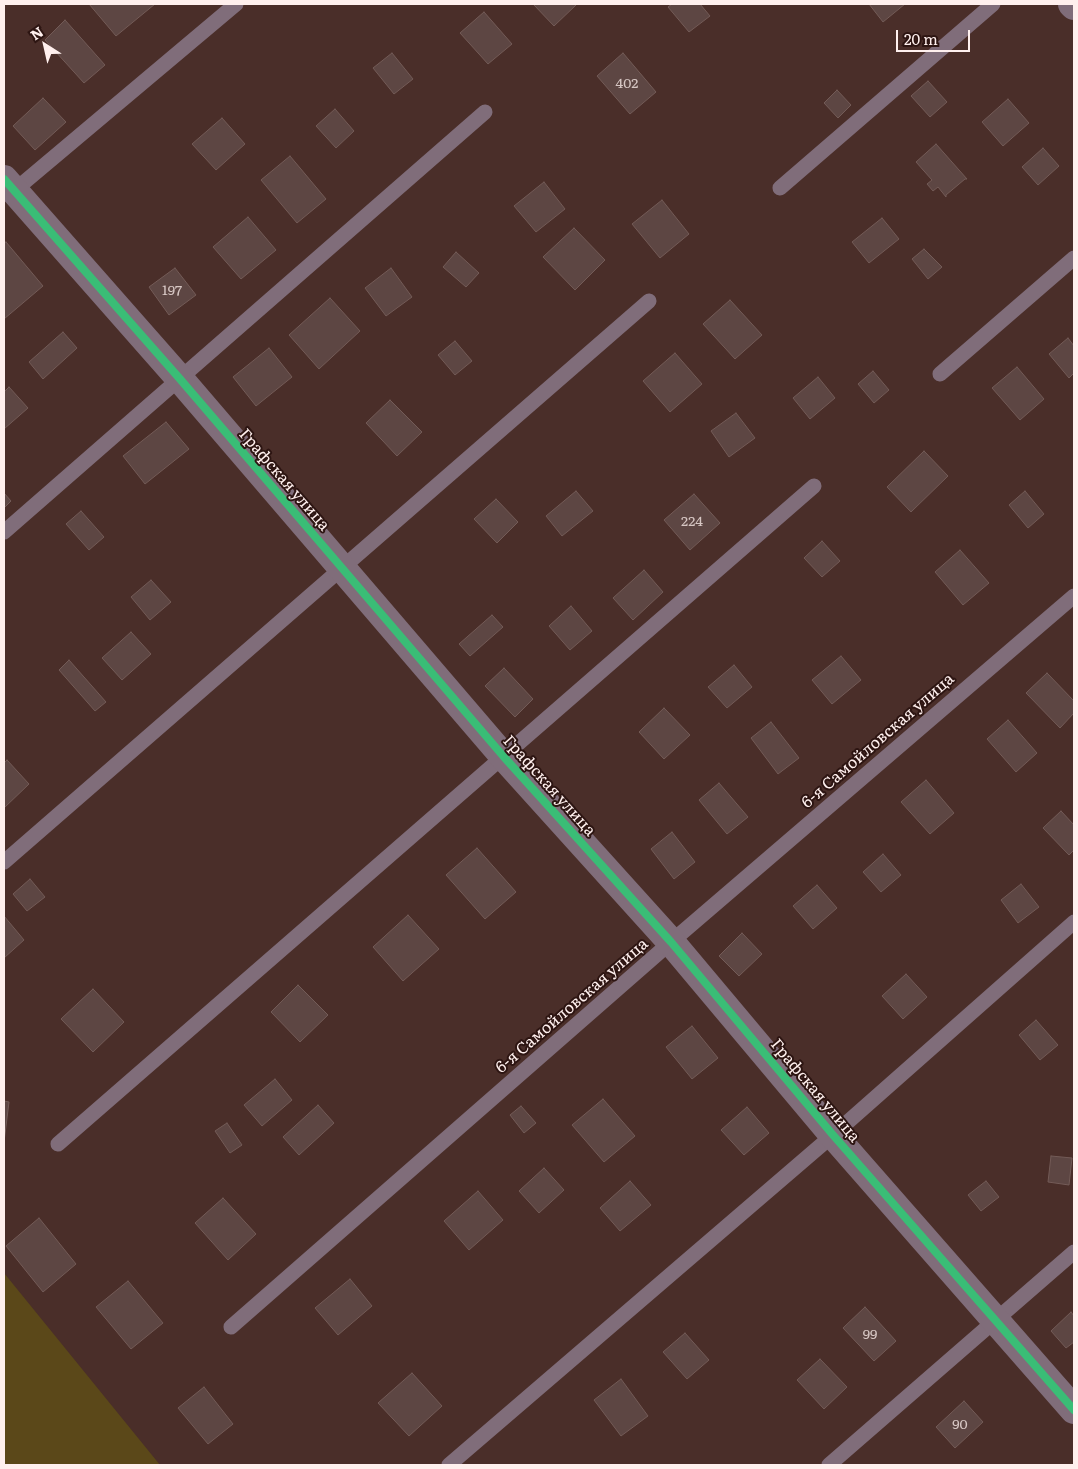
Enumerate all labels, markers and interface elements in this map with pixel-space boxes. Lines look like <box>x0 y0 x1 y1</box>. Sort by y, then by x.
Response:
north arrow <box>20 20 70 70</box>
scale bar <box>898 20 972 52</box>
text: N <box>26 21 47 44</box>
text: 20 m <box>904 27 938 50</box>
house number: 402 <box>616 76 638 92</box>
house number: 197 <box>162 283 182 299</box>
street label: Графская улица <box>234 425 334 535</box>
house number: 224 <box>681 514 703 530</box>
street label: 6-я Самойловская улица <box>798 670 958 812</box>
street label: Графская улица <box>499 732 599 840</box>
street label: 6-я Самойловская улица <box>492 935 652 1077</box>
street label: Графская улица <box>766 1035 864 1147</box>
house number: 99 <box>863 1327 877 1343</box>
house number: 90 <box>952 1417 968 1433</box>

